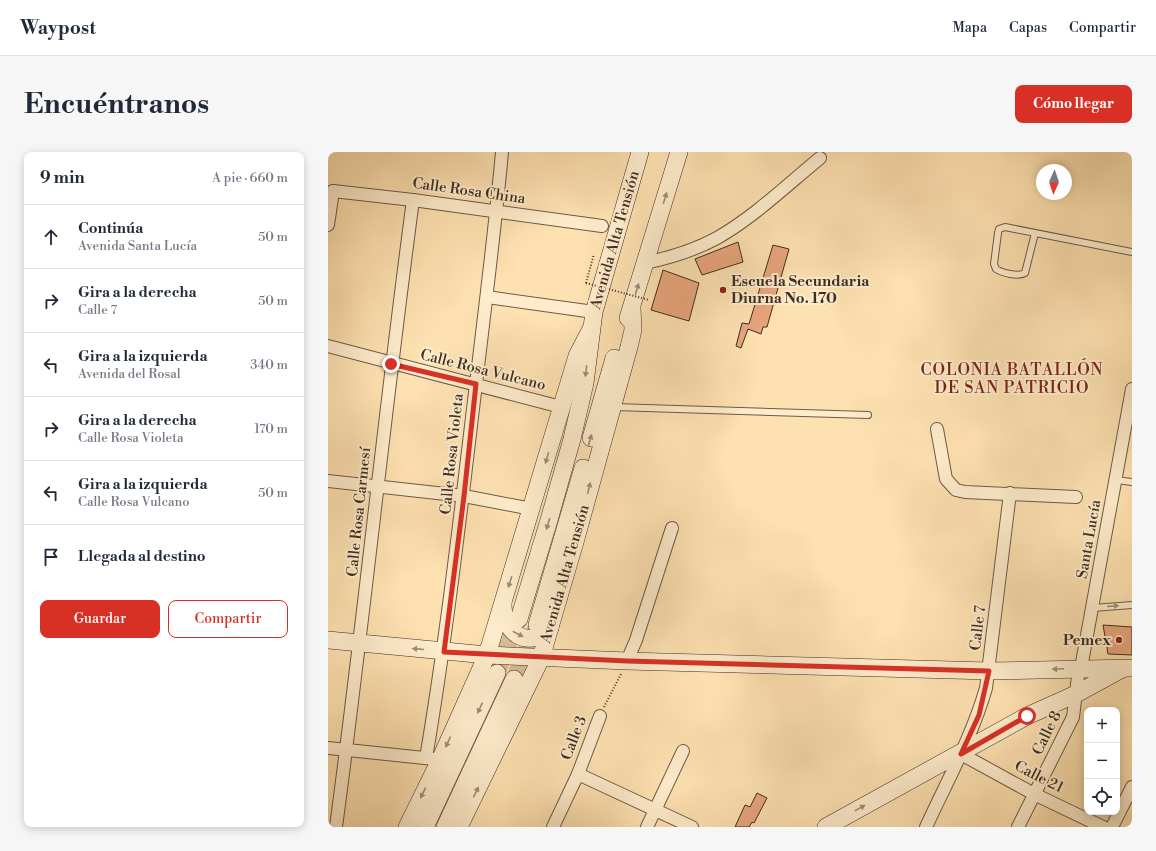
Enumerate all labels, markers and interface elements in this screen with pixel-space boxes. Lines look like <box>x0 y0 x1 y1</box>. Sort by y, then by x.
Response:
text: Waypost <box>20 16 96 40</box>
text: Mapa <box>952 19 987 37</box>
text: Capas <box>1009 19 1047 37</box>
text: Compartir <box>1069 19 1136 37</box>
button: Cómo llegar <box>1015 85 1132 123</box>
text: Encuéntranos <box>24 87 209 122</box>
north arrow <box>1036 164 1072 200</box>
text: 9 min <box>40 167 85 189</box>
street label: Avenida Alta Tensión <box>586 169 644 312</box>
text: A pie · 660 m <box>212 170 288 186</box>
street label: Calle Rosa China <box>411 174 527 208</box>
one-way arrow <box>662 192 668 204</box>
text: Continúa <box>78 219 143 238</box>
icon: ahead <box>40 226 62 248</box>
text: 50 m <box>258 229 288 245</box>
text: Avenida Santa Lucía <box>78 238 197 254</box>
place label: Escuela Secundaria Diurna No. 170 <box>731 272 870 308</box>
text: Gira a la derecha <box>78 283 197 302</box>
one-way arrow <box>634 283 640 295</box>
marker: Escuela Secundaria Diurna No. 170 <box>718 285 728 295</box>
icon: right <box>40 290 62 312</box>
text: 50 m <box>258 293 288 309</box>
text: Calle 7 <box>78 302 117 318</box>
street label: Calle Rosa Vulcano <box>418 345 548 395</box>
text: Gira a la izquierda <box>78 347 208 366</box>
icon: left <box>40 354 62 376</box>
route end <box>382 355 400 373</box>
text: 340 m <box>250 357 288 373</box>
district label: COLONIA BATALLÓN DE SAN PATRICIO <box>921 358 1103 398</box>
one-way arrow <box>583 365 589 377</box>
text: Avenida del Rosal <box>78 366 181 382</box>
street label: Calle Rosa Violeta <box>436 392 468 516</box>
text: Gira a la derecha <box>78 411 197 430</box>
icon: right <box>40 418 62 440</box>
text: 170 m <box>254 421 288 437</box>
text: Calle Rosa Violeta <box>78 430 184 446</box>
one-way arrow <box>587 433 593 445</box>
street label: Calle Rosa Carmesí <box>343 445 375 578</box>
one-way arrow <box>544 452 550 464</box>
text: Gira a la izquierda <box>78 475 208 494</box>
one-way arrow <box>587 481 593 494</box>
icon: left <box>40 482 62 504</box>
text: 50 m <box>258 485 288 501</box>
text: Calle Rosa Vulcano <box>78 494 190 510</box>
street label: Santa Lucía <box>1073 498 1105 580</box>
street label: Avenida Alta Tensión <box>536 503 594 646</box>
one-way arrow <box>545 519 551 531</box>
icon: arrive <box>40 546 62 568</box>
text: Llegada al destino <box>78 547 206 566</box>
one-way arrow <box>507 577 513 589</box>
button: Guardar <box>40 600 160 638</box>
button: Compartir <box>168 600 288 638</box>
one-way arrow <box>1107 602 1119 609</box>
street label: Calle 7 <box>966 604 990 651</box>
one-way arrow <box>512 630 524 637</box>
place label: Pemex <box>1063 631 1111 650</box>
marker: Pemex <box>1114 635 1124 645</box>
one-way arrow <box>412 646 424 653</box>
one-way arrow <box>1052 665 1064 672</box>
one-way arrow <box>477 703 483 714</box>
route start <box>1018 707 1036 725</box>
map controls <box>1084 707 1120 815</box>
button: + <box>1084 707 1120 743</box>
street label: Calle 8 <box>1028 708 1066 758</box>
street label: Calle 3 <box>557 713 591 763</box>
one-way arrow <box>445 736 451 747</box>
button: − <box>1084 743 1120 779</box>
street label: Calle 21 <box>1011 757 1067 798</box>
button: locate <box>1084 779 1120 815</box>
one-way arrow <box>473 786 479 798</box>
one-way arrow <box>420 788 427 799</box>
one-way arrow <box>855 805 866 812</box>

